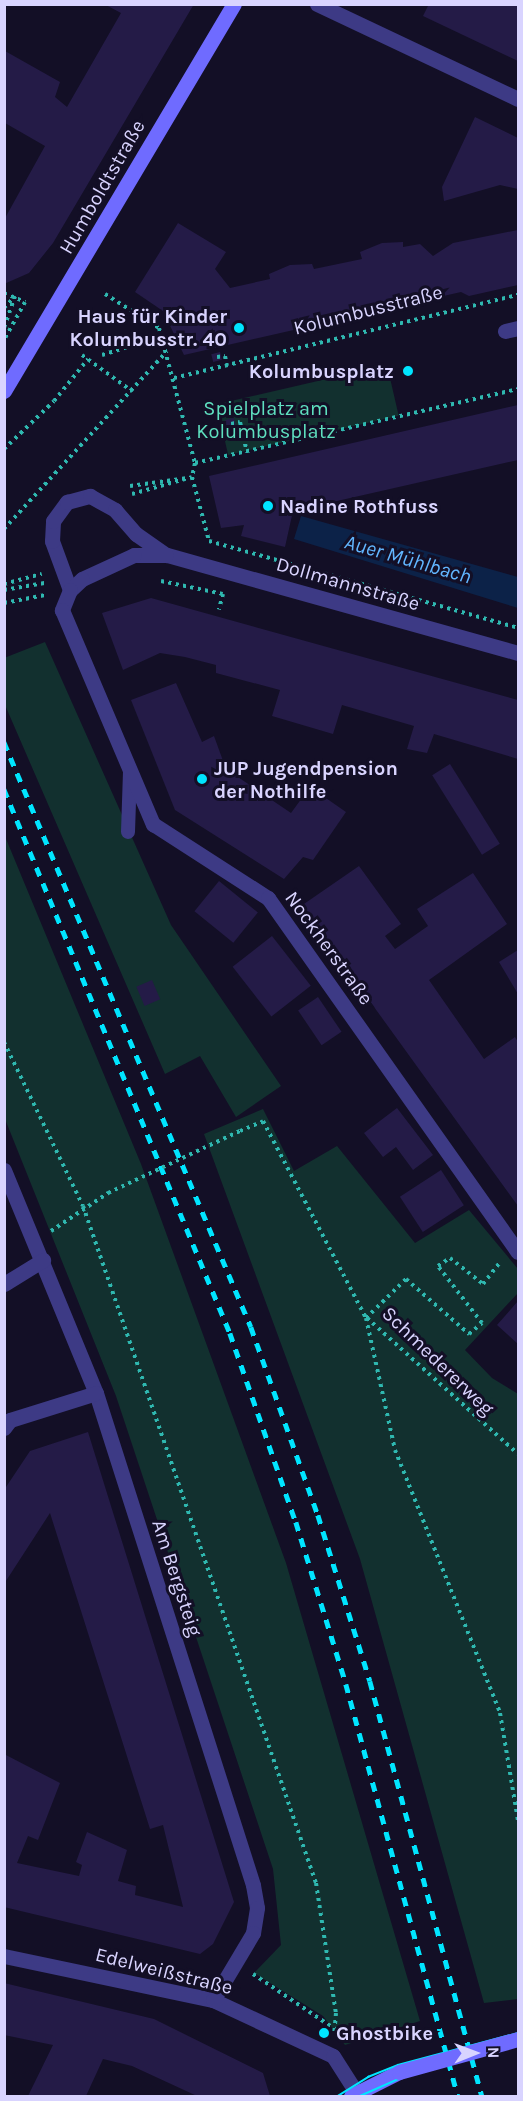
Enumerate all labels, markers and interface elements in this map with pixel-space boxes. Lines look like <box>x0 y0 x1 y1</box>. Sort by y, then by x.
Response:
street label: Humboldtstraße <box>54 116 150 258</box>
street label: Kolumbusstraße <box>291 280 445 340</box>
place label: Haus für Kinder Kolumbusstr. 40 <box>69 304 227 351</box>
marker: Haus für Kinder Kolumbusstr. 40 <box>232 321 246 335</box>
place label: Kolumbusplatz <box>249 359 394 383</box>
marker: Kolumbusplatz <box>399 362 417 380</box>
park label: Spielplatz am Kolumbusplatz <box>196 396 336 443</box>
place label: Nadine Rothfuss <box>280 494 439 518</box>
marker: Nadine Rothfuss <box>261 499 275 513</box>
water label: Auer Mühlbach <box>342 529 474 589</box>
street label: Dollmannstraße <box>274 552 422 616</box>
place label: JUP Jugendpension der Nothilfe <box>214 756 398 803</box>
marker: JUP Jugendpension der Nothilfe <box>195 772 209 786</box>
street label: Nockherstraße <box>280 887 378 1009</box>
street label: Schmedererweg <box>377 1302 499 1420</box>
street label: Am Bergsteig <box>147 1517 207 1639</box>
street label: Edelweißstraße <box>93 1942 235 2000</box>
place label: Ghostbike <box>336 2021 433 2045</box>
north arrow <box>445 2023 505 2083</box>
marker: Ghostbike <box>317 2026 331 2040</box>
text: N <box>484 2047 503 2059</box>

